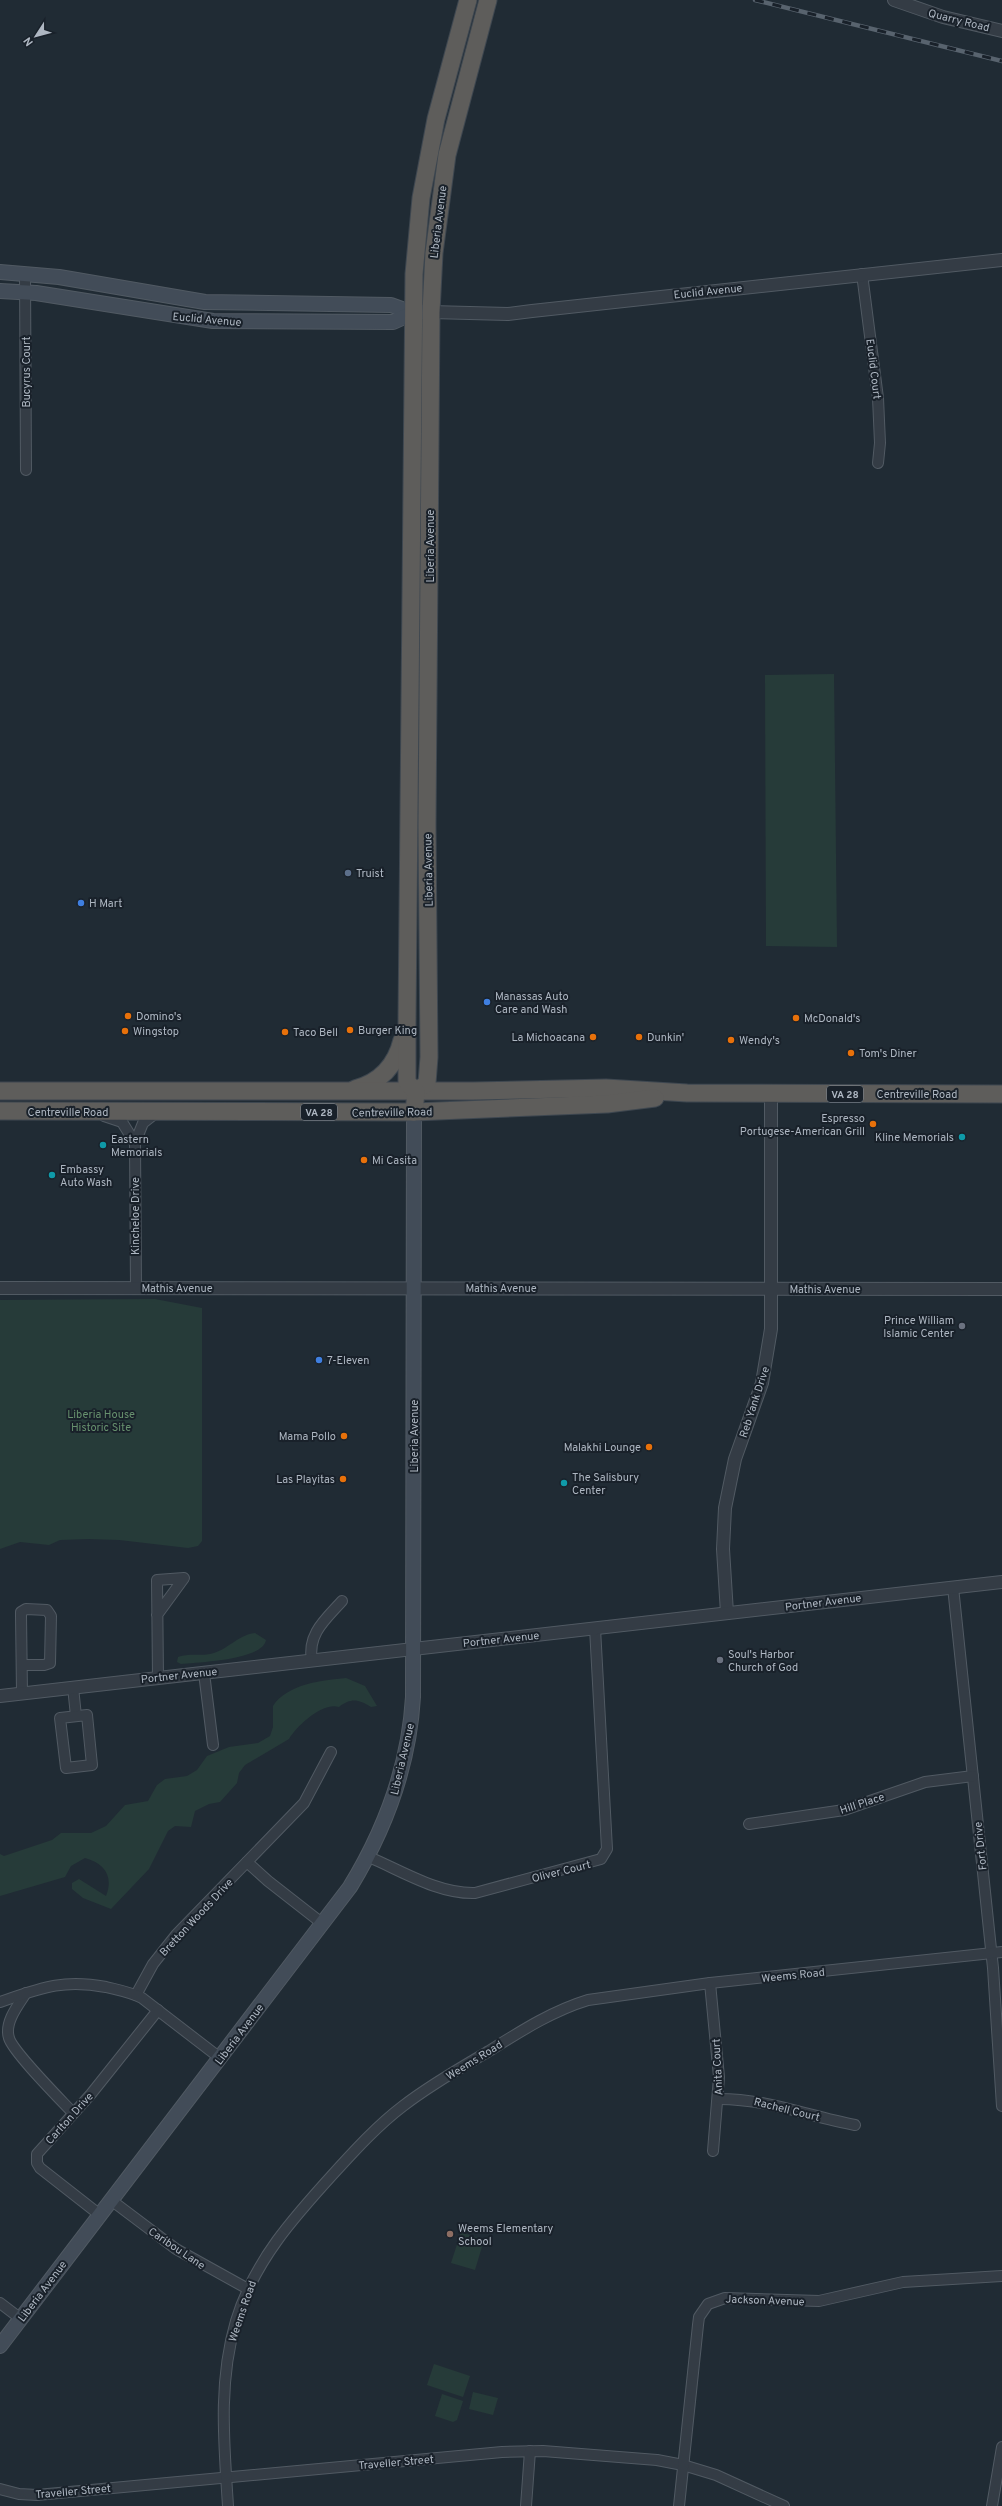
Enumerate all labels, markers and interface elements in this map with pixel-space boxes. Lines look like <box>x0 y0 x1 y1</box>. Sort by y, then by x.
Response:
street label: Quarry Road <box>927 7 991 35</box>
north arrow <box>16 16 56 56</box>
text: N <box>21 34 37 49</box>
street label: Liberia Avenue <box>428 185 450 259</box>
street label: Euclid Avenue <box>673 281 743 303</box>
street label: Euclid Avenue <box>172 310 242 330</box>
street label: Bucyrus Court <box>20 336 34 408</box>
street label: Euclid Court <box>862 338 884 400</box>
street label: Liberia Avenue <box>424 509 438 583</box>
street label: Liberia Avenue <box>421 833 437 907</box>
place label: Truist <box>356 867 384 881</box>
marker: Truist <box>343 868 353 878</box>
place label: H Mart <box>89 897 122 911</box>
marker: H Mart <box>76 898 86 908</box>
place label: Manassas Auto Care and Wash <box>495 990 569 1017</box>
marker: Manassas Auto Care and Wash <box>482 997 492 1007</box>
place label: Domino's <box>136 1010 182 1024</box>
marker: Domino's <box>123 1011 133 1021</box>
place label: McDonald's <box>804 1012 860 1026</box>
marker: McDonald's <box>791 1013 801 1023</box>
place label: Burger King <box>358 1024 417 1038</box>
place label: Wingstop <box>133 1025 179 1039</box>
marker: Burger King <box>345 1025 355 1035</box>
marker: Wingstop <box>120 1026 130 1036</box>
place label: Taco Bell <box>293 1026 338 1040</box>
marker: Taco Bell <box>280 1027 290 1037</box>
place label: La Michoacana <box>511 1031 585 1045</box>
place label: Dunkin' <box>647 1031 684 1045</box>
marker: La Michoacana <box>588 1032 598 1042</box>
marker: Dunkin' <box>634 1032 644 1042</box>
place label: Wendy's <box>739 1034 780 1048</box>
marker: Wendy's <box>726 1035 736 1045</box>
place label: Tom's Diner <box>859 1047 918 1061</box>
marker: Tom's Diner <box>846 1048 856 1058</box>
road number: VA 28 <box>827 1086 863 1102</box>
street label: Centreville Road <box>877 1088 957 1102</box>
road number: VA 28 <box>301 1104 337 1120</box>
street label: Centreville Road <box>351 1105 433 1121</box>
street label: Centreville Road <box>28 1106 108 1120</box>
place label: Espresso Portugese-American Grill <box>740 1112 865 1139</box>
marker: Espresso Portugese-American Grill <box>868 1119 878 1129</box>
place label: Kline Memorials <box>875 1131 954 1145</box>
marker: Kline Memorials <box>957 1132 967 1142</box>
place label: Eastern Memorials <box>111 1133 162 1160</box>
marker: Eastern Memorials <box>98 1140 108 1150</box>
place label: Mi Casita <box>372 1154 417 1168</box>
marker: Mi Casita <box>359 1155 369 1165</box>
place label: Embassy Auto Wash <box>60 1163 112 1190</box>
marker: Embassy Auto Wash <box>47 1170 57 1180</box>
street label: Kincheloe Drive <box>129 1177 143 1255</box>
street label: Mathis Avenue <box>141 1282 213 1296</box>
street label: Mathis Avenue <box>465 1282 537 1296</box>
street label: Mathis Avenue <box>789 1283 861 1297</box>
place label: Prince William Islamic Center <box>883 1314 955 1341</box>
marker: Prince William Islamic Center <box>957 1321 967 1331</box>
place label: 7-Eleven <box>327 1354 369 1368</box>
marker: 7-Eleven <box>314 1355 324 1365</box>
street label: Reb Yank Drive <box>737 1365 773 1440</box>
street label: Liberia Avenue <box>408 1399 422 1473</box>
park label: Liberia House Historic Site <box>67 1408 135 1435</box>
place label: Mama Pollo <box>279 1430 336 1444</box>
marker: Mama Pollo <box>339 1431 349 1441</box>
place label: Malakhi Lounge <box>564 1441 641 1455</box>
marker: Malakhi Lounge <box>644 1442 654 1452</box>
place label: The Salisbury Center <box>572 1471 639 1498</box>
place label: Las Playitas <box>276 1473 335 1487</box>
marker: Las Playitas <box>338 1474 348 1484</box>
marker: The Salisbury Center <box>559 1478 569 1488</box>
street label: Portner Avenue <box>784 1591 862 1615</box>
street label: Portner Avenue <box>462 1629 540 1651</box>
place label: Soul's Harbor Church of God <box>728 1648 798 1675</box>
marker: Soul's Harbor Church of God <box>715 1655 725 1665</box>
street label: Portner Avenue <box>140 1665 218 1687</box>
street label: Liberia Avenue <box>388 1722 418 1796</box>
street label: Hill Place <box>838 1790 886 1818</box>
street label: Fort Drive <box>971 1821 990 1871</box>
street label: Oliver Court <box>530 1858 592 1886</box>
street label: Bretton Woods Drive <box>157 1876 236 1960</box>
street label: Weems Road <box>761 1966 826 1986</box>
street label: Liberia Avenue <box>212 2001 267 2068</box>
street label: Weems Road <box>444 2038 505 2084</box>
street label: Anita Court <box>710 2038 726 2096</box>
street label: Carlton Drive <box>43 2090 97 2148</box>
street label: Rachell Court <box>752 2095 821 2125</box>
place label: Weems Elementary School <box>458 2222 554 2249</box>
street label: Caribou Lane <box>145 2225 208 2273</box>
marker: Weems Elementary School <box>445 2229 455 2239</box>
street label: Liberia Avenue <box>15 2258 70 2325</box>
street label: Weems Road <box>226 2279 260 2344</box>
street label: Jackson Avenue <box>725 2293 805 2309</box>
street label: Traveller Street <box>358 2453 434 2473</box>
street label: Traveller Street <box>35 2482 111 2502</box>

